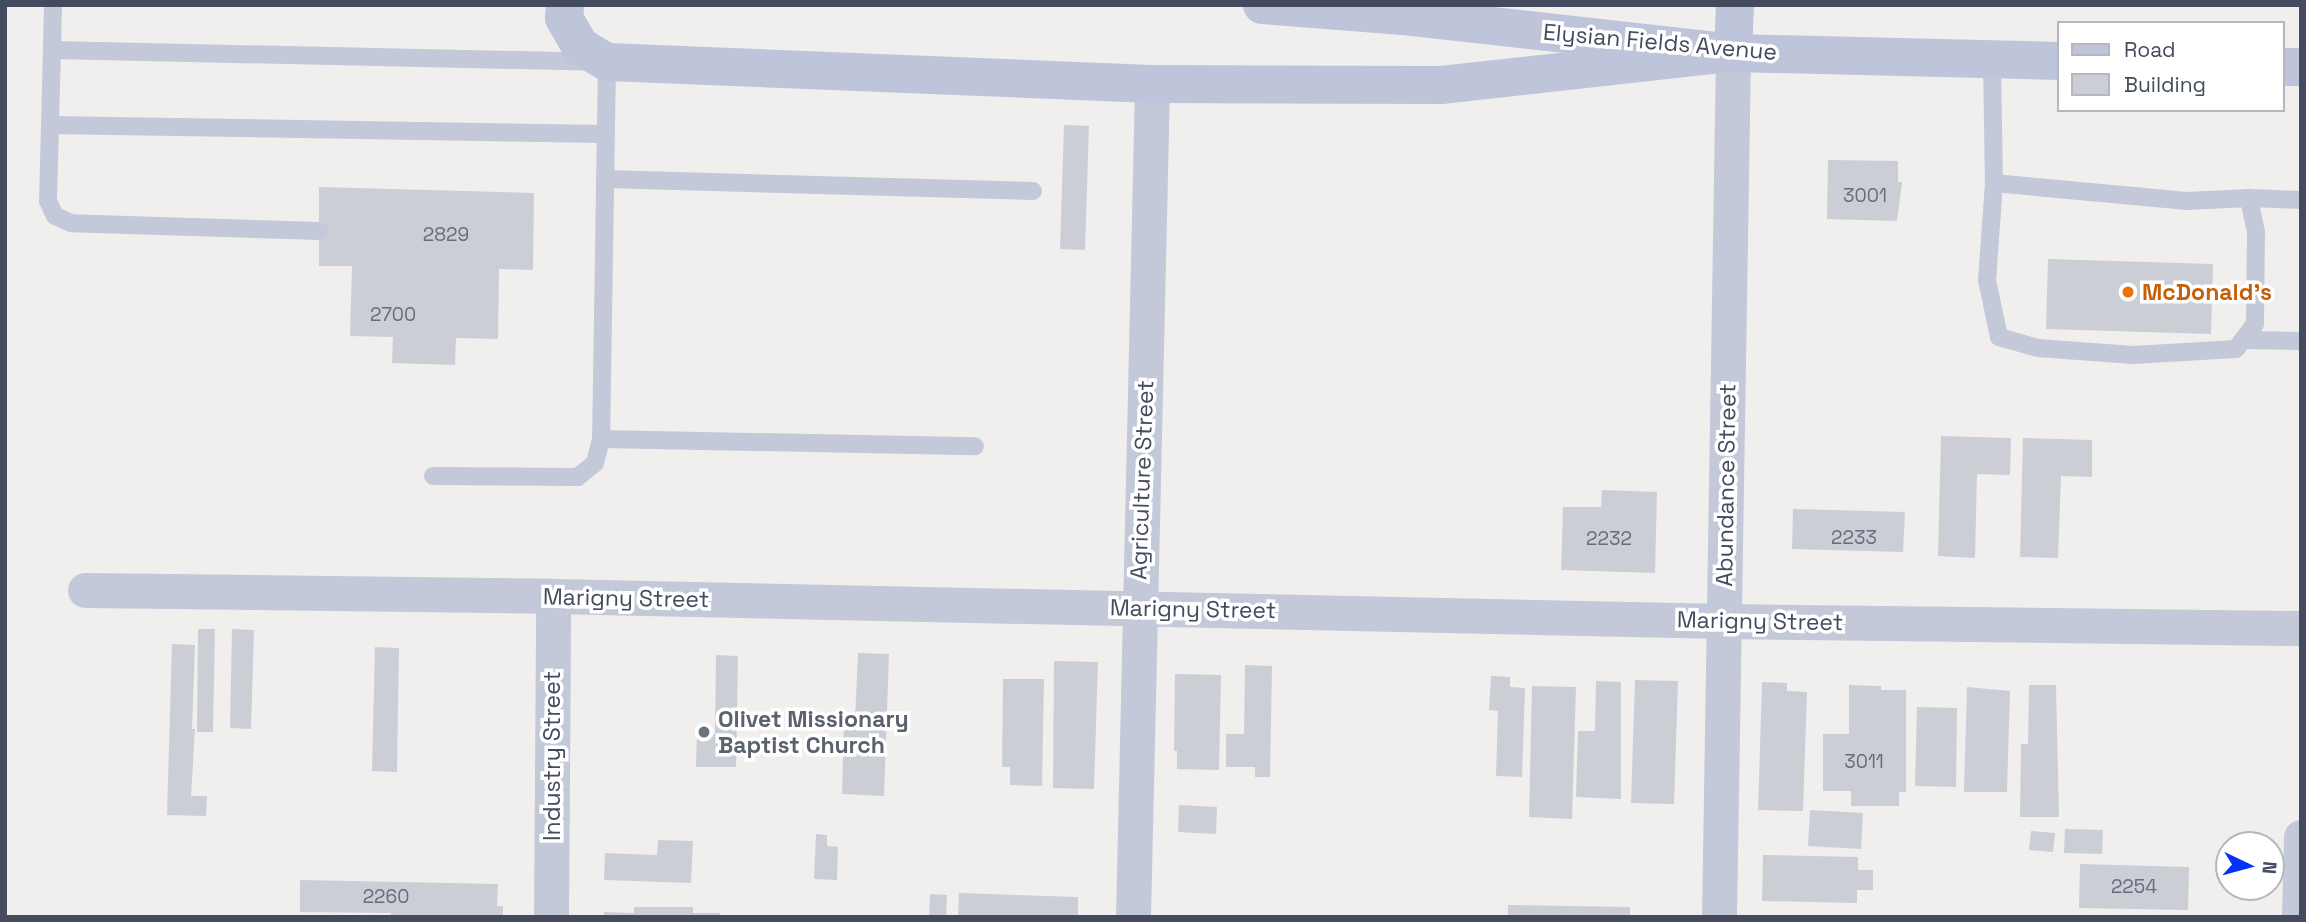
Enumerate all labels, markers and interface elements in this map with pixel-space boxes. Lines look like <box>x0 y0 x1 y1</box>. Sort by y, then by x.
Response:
street label: Elysian Fields Avenue <box>1542 18 1778 66</box>
legend <box>2058 21 2285 112</box>
text: Road <box>2124 36 2176 63</box>
text: Building <box>2124 71 2206 98</box>
house number: 3001 <box>1843 185 1887 207</box>
house number: 2829 <box>423 224 469 246</box>
place label: McDonald's <box>2142 278 2272 306</box>
marker: McDonald's <box>2120 284 2136 300</box>
house number: 2700 <box>370 304 416 326</box>
street label: Agriculture Street <box>1125 380 1159 580</box>
street label: Abundance Street <box>1710 383 1742 587</box>
house number: 2233 <box>1831 527 1877 549</box>
house number: 2232 <box>1586 528 1632 550</box>
street label: Marigny Street <box>543 583 709 613</box>
street label: Marigny Street <box>1110 594 1276 624</box>
street label: Marigny Street <box>1677 606 1843 636</box>
street label: Industry Street <box>538 671 566 841</box>
place label: Olivet Missionary Baptist Church <box>718 705 909 759</box>
marker: Olivet Missionary Baptist Church <box>696 724 712 740</box>
house number: 3011 <box>1844 751 1884 773</box>
north arrow <box>2215 831 2285 901</box>
text: N <box>2256 860 2282 875</box>
house number: 2254 <box>2111 876 2157 898</box>
house number: 2260 <box>363 886 409 908</box>

